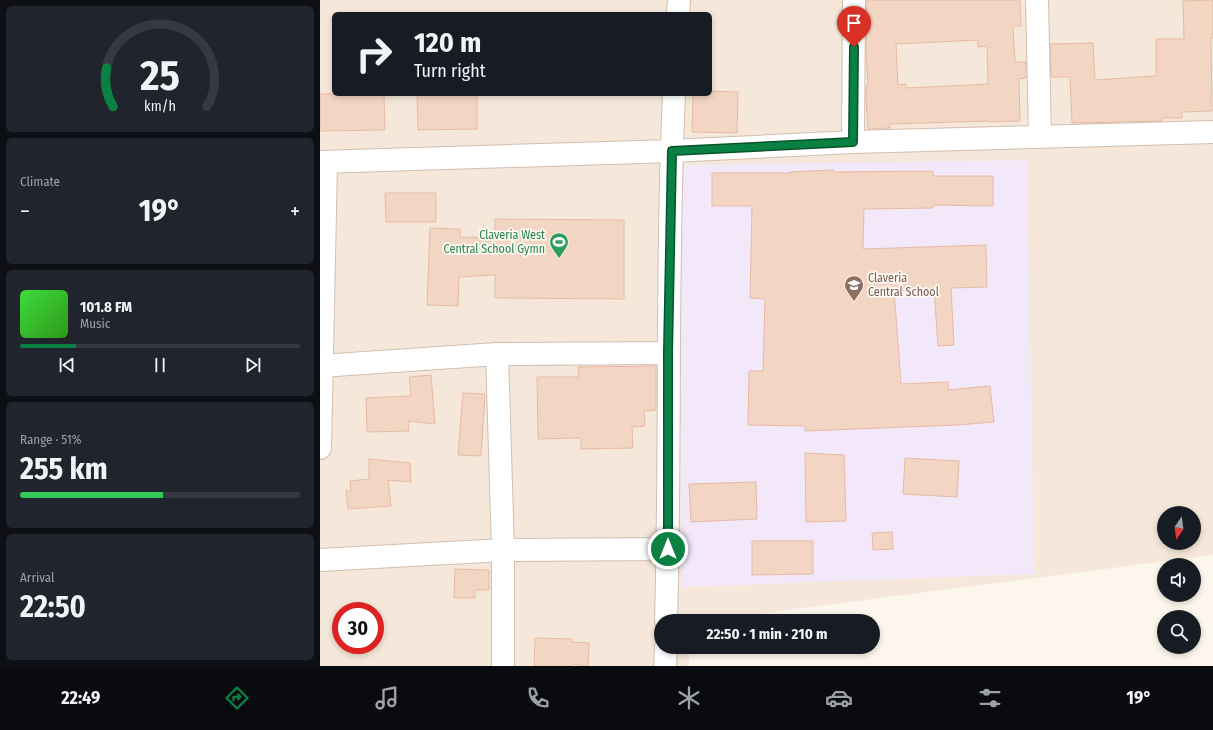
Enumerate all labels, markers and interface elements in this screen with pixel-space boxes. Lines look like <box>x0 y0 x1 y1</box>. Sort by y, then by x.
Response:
pin <box>837 6 871 47</box>
icon: arrive <box>843 12 865 34</box>
text: 120 m <box>414 26 481 59</box>
icon: right <box>348 28 400 80</box>
text: 25 <box>139 51 180 101</box>
text: Turn right <box>414 60 486 82</box>
text: km/h <box>144 98 176 115</box>
text: Climate <box>20 174 60 189</box>
text: 19° <box>139 193 181 229</box>
text: − <box>20 198 30 225</box>
text: + <box>290 198 300 225</box>
place label: Claveria West Central School Gymn <box>444 228 545 256</box>
sports icon: Claveria West Central School Gymn <box>548 231 570 259</box>
place label: Claveria Central School <box>868 271 939 299</box>
school or university icon: Claveria Central School <box>843 274 865 302</box>
text: 101.8 FM <box>80 298 132 316</box>
text: Music <box>80 316 110 331</box>
icon: previous <box>56 354 78 376</box>
icon: pause <box>149 354 171 376</box>
icon: next <box>242 354 264 376</box>
text: Range · 51% <box>20 432 82 447</box>
text: 255 km <box>20 451 108 487</box>
north arrow <box>1157 506 1201 550</box>
map controls <box>1157 506 1201 654</box>
position arrow <box>647 528 689 570</box>
button: sound <box>1157 558 1201 602</box>
text: Arrival <box>20 570 54 585</box>
text: 22:50 <box>20 589 86 625</box>
speed limit sign: 30 <box>332 602 384 654</box>
button: search <box>1157 610 1201 654</box>
text: 22:50 · 1 min · 210 m <box>707 625 827 643</box>
icon: directions <box>223 684 251 712</box>
icon: music <box>373 684 401 712</box>
icon: phone <box>524 684 552 712</box>
icon: climate <box>675 684 703 712</box>
icon: car <box>825 684 853 712</box>
icon: filters <box>976 684 1004 712</box>
text: 22:49 <box>61 687 100 709</box>
text: 19° <box>1126 687 1152 709</box>

